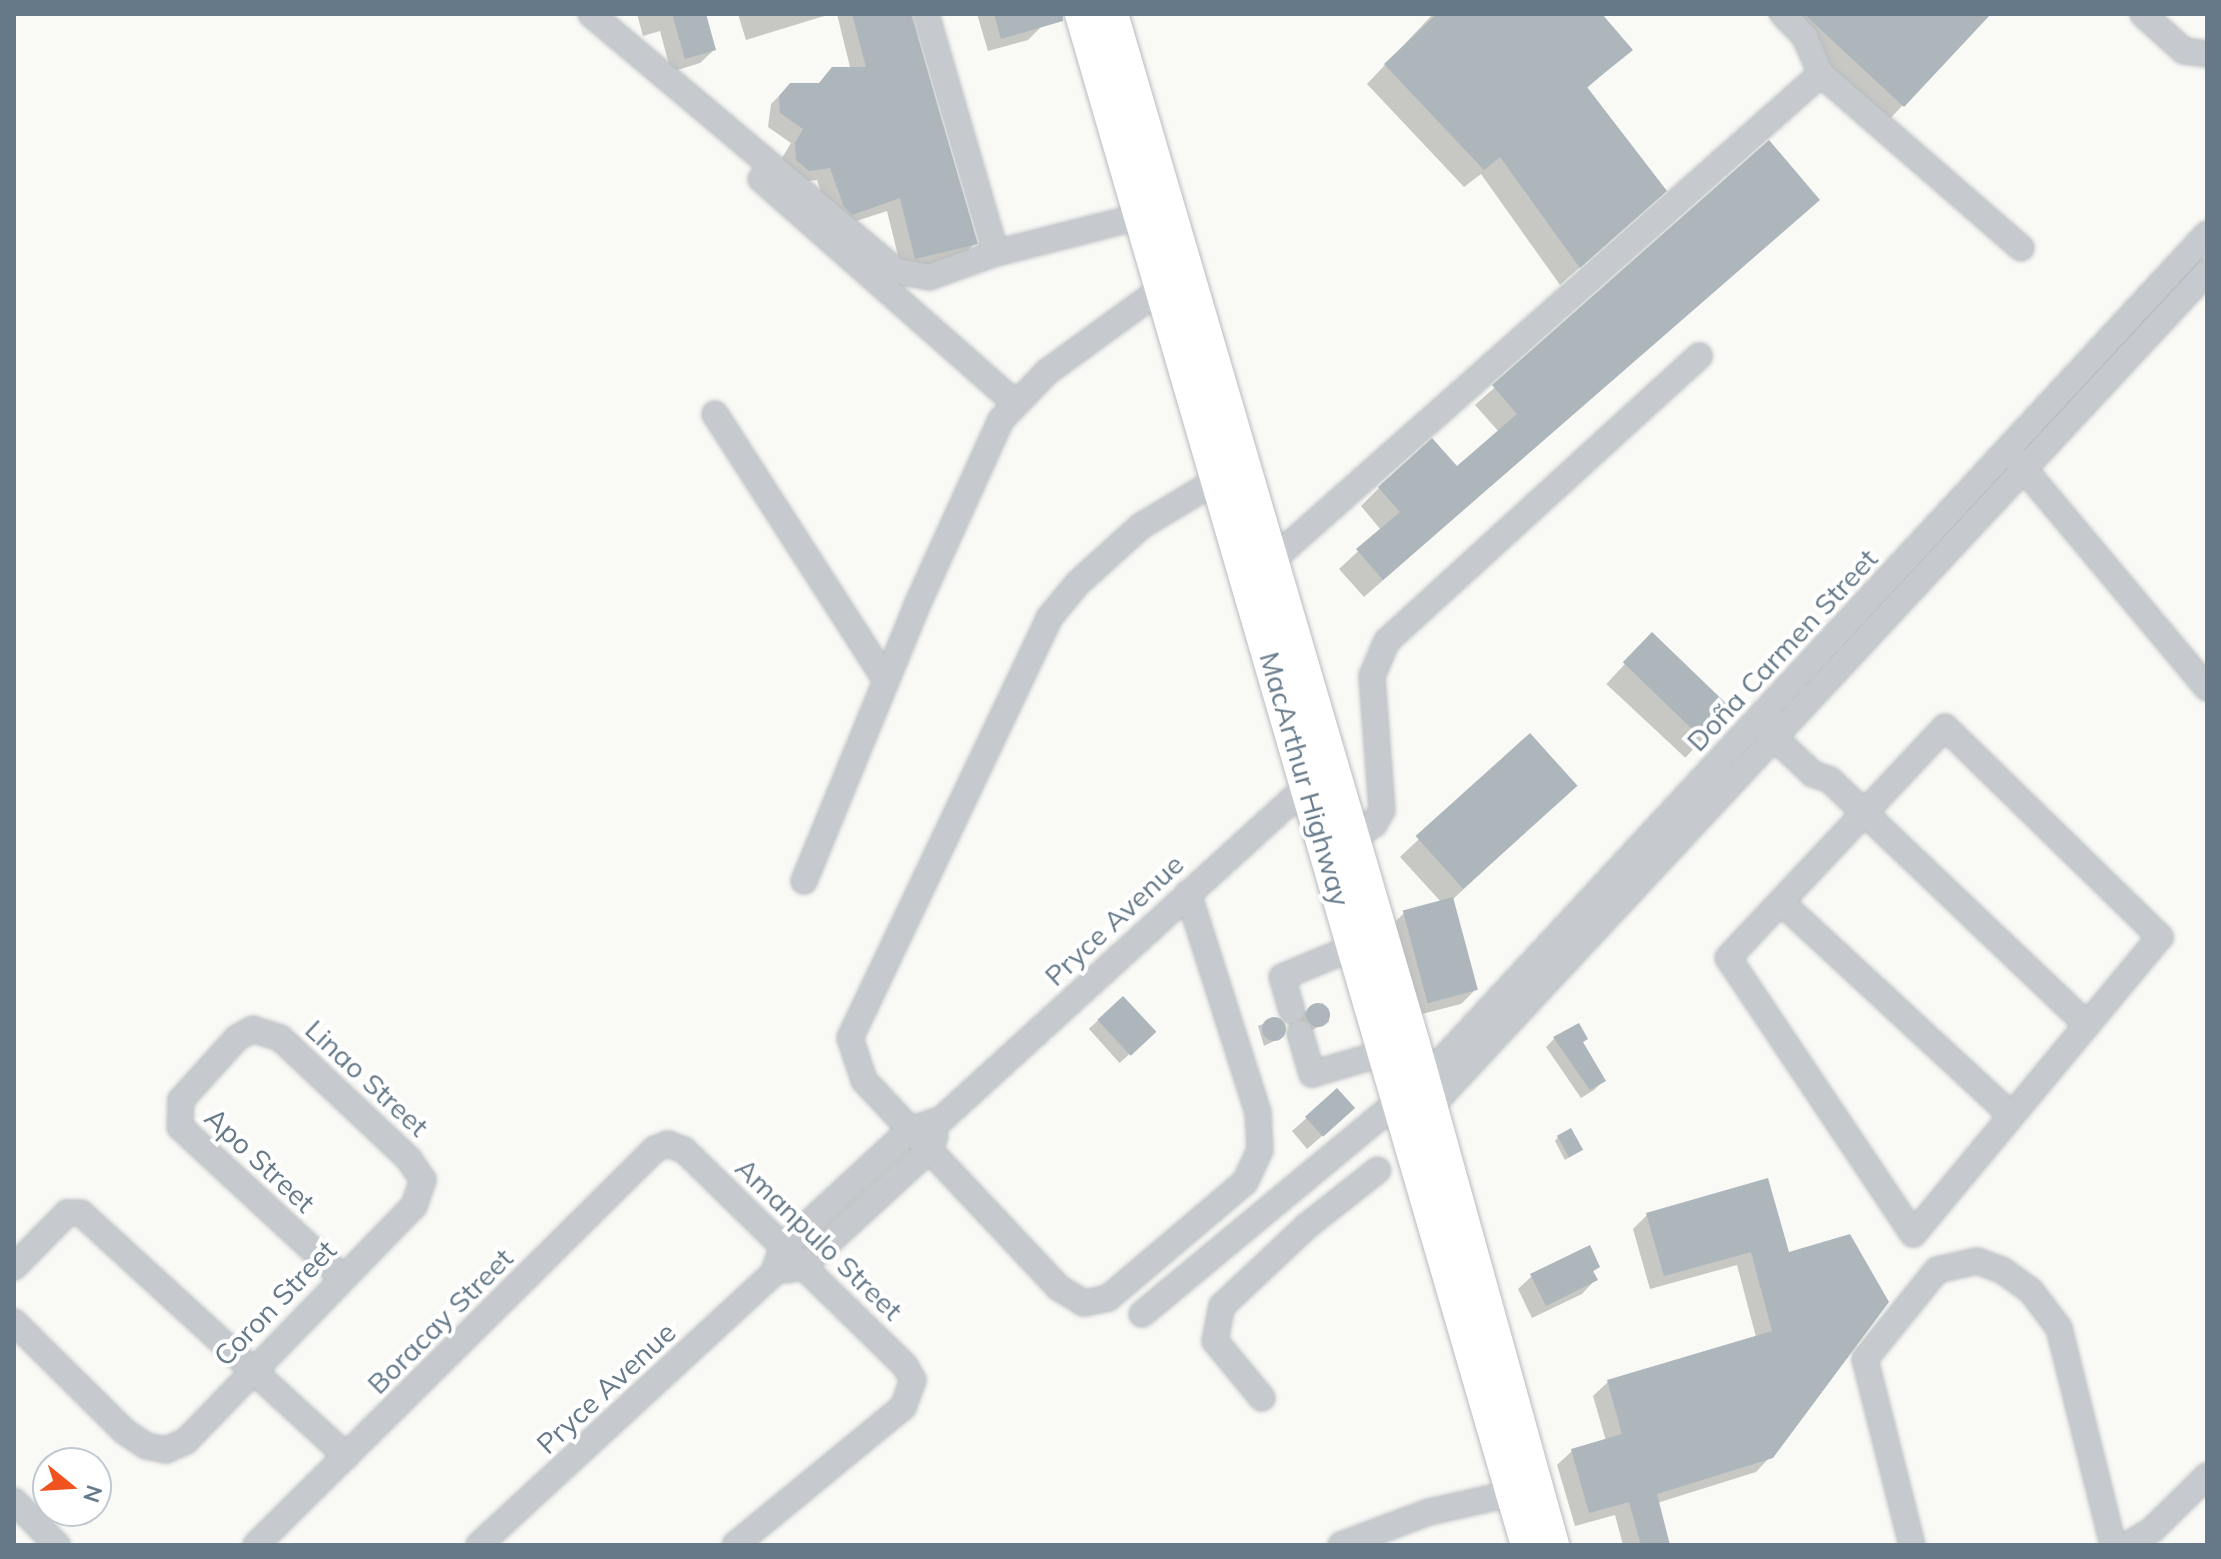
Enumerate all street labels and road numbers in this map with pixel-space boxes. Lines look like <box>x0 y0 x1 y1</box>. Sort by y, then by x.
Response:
street label: Doña Carmen Street <box>1680 542 1884 758</box>
street label: MacArthur Highway <box>1253 648 1357 910</box>
street label: Pryce Avenue <box>1038 847 1190 993</box>
street label: Linao Street <box>299 1013 435 1143</box>
street label: Apo Street <box>198 1101 322 1219</box>
street label: Amanpulo Street <box>729 1151 909 1327</box>
street label: Coron Street <box>207 1233 343 1373</box>
street label: Boracay Street <box>360 1241 520 1401</box>
street label: Pryce Avenue <box>530 1315 682 1461</box>

